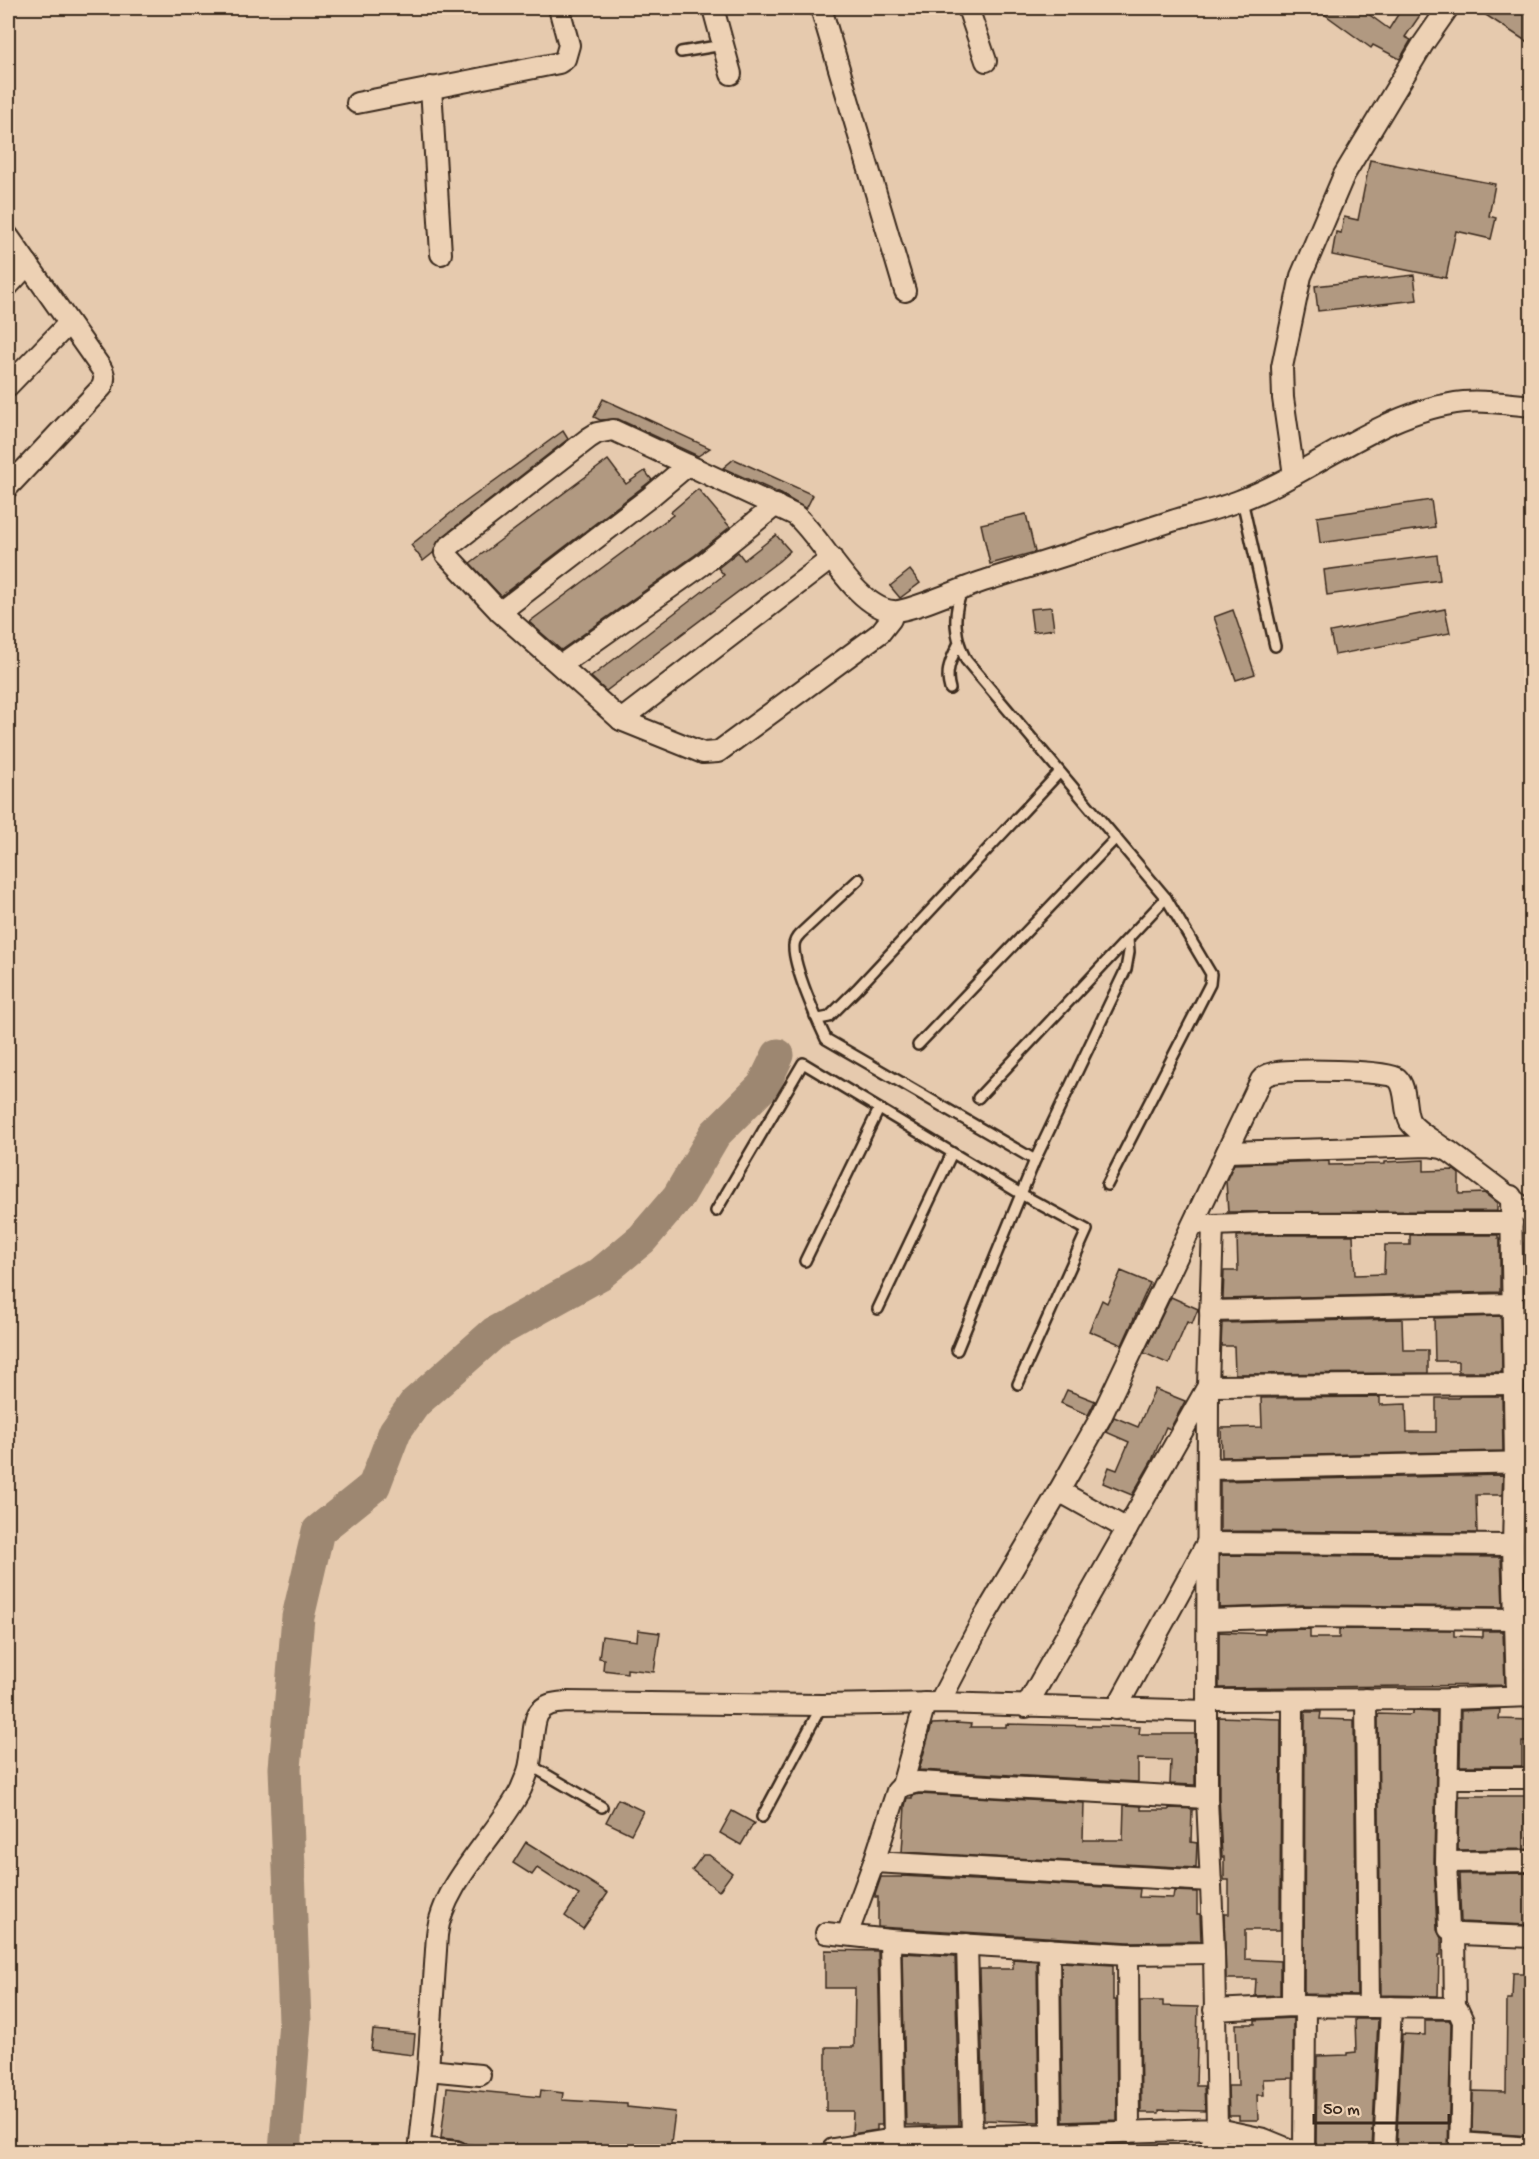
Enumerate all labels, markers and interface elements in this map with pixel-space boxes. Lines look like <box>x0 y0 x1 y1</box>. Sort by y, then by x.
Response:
scale bar <box>1314 2087 1449 2125</box>
text: 50 m <box>1323 2100 1360 2121</box>

